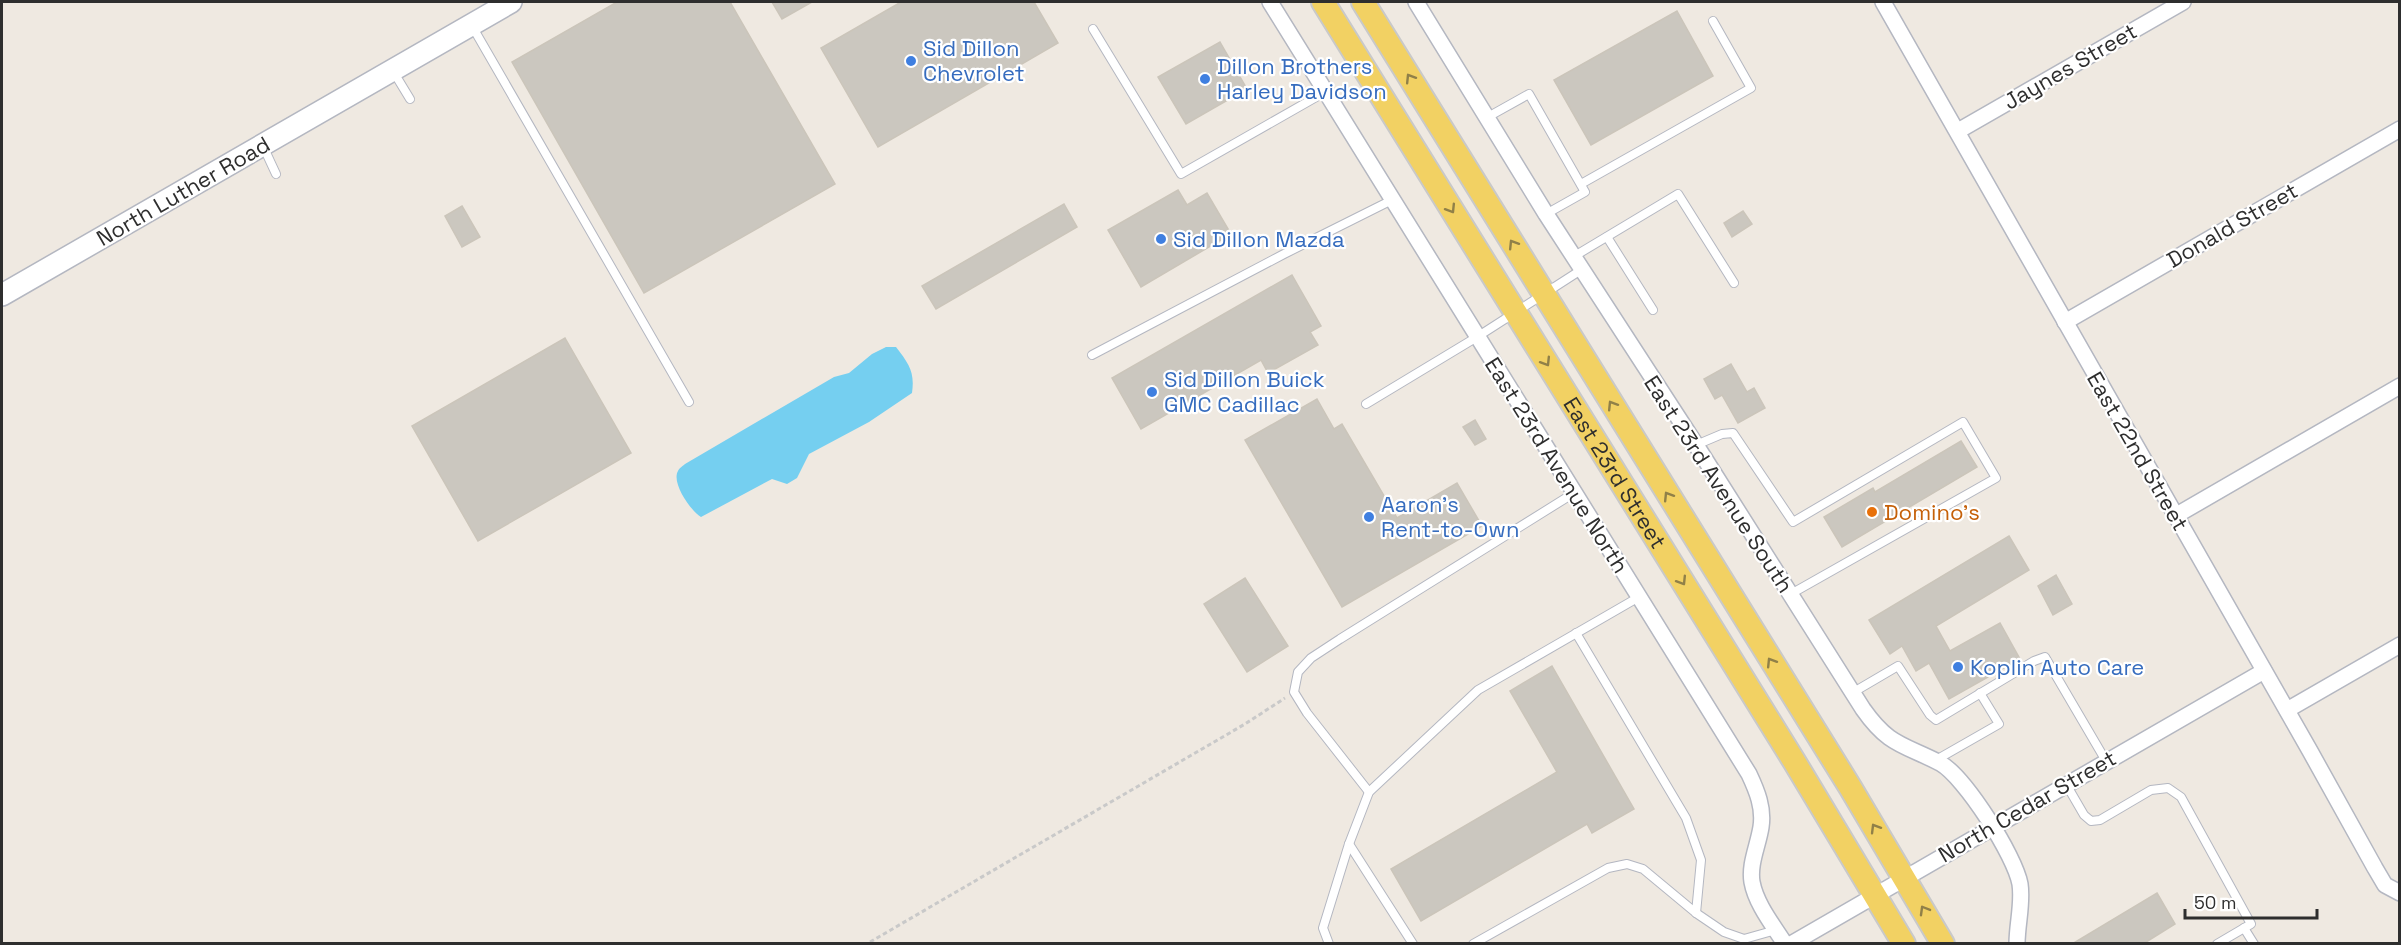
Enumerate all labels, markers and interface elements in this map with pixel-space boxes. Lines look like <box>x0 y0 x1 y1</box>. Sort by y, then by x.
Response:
street label: Jaynes Street <box>1998 17 2142 115</box>
place label: Sid Dillon Chevrolet <box>923 34 1025 87</box>
place label: Dillon Brothers Harley Davidson <box>1217 52 1387 105</box>
marker: Sid Dillon Chevrolet <box>904 54 918 68</box>
marker: Dillon Brothers Harley Davidson <box>1198 72 1212 86</box>
one-way arrow <box>1406 74 1418 84</box>
street label: North Luther Road <box>91 130 275 252</box>
street label: Donald Street <box>2161 176 2303 274</box>
one-way arrow <box>1443 203 1455 213</box>
place label: Sid Dillon Mazda <box>1173 225 1345 253</box>
marker: Sid Dillon Mazda <box>1154 232 1168 246</box>
one-way arrow <box>1508 240 1520 250</box>
street label: East 23rd Avenue North <box>1479 352 1635 578</box>
one-way arrow <box>1539 356 1551 366</box>
place label: Sid Dillon Buick GMC Cadillac <box>1164 365 1325 418</box>
street label: East 22nd Street <box>2081 366 2195 536</box>
street label: East 23rd Avenue South <box>1638 370 1800 598</box>
marker: Sid Dillon Buick GMC Cadillac <box>1145 385 1159 399</box>
street label: East 23rd Street <box>1557 392 1673 554</box>
one-way arrow <box>1608 401 1620 411</box>
place label: Aaron's Rent-to-Own <box>1381 490 1519 543</box>
one-way arrow <box>1664 492 1676 502</box>
place label: Domino's <box>1884 498 1980 526</box>
marker: Domino's <box>1865 505 1879 519</box>
marker: Aaron's Rent-to-Own <box>1362 510 1376 524</box>
one-way arrow <box>1675 575 1687 585</box>
place label: Koplin Auto Care <box>1970 653 2144 681</box>
one-way arrow <box>1767 658 1779 668</box>
marker: Koplin Auto Care <box>1951 660 1965 674</box>
street label: North Cedar Street <box>1933 744 2121 868</box>
one-way arrow <box>1871 823 1882 834</box>
scale bar <box>2185 882 2317 920</box>
text: 50 m <box>2194 891 2236 914</box>
one-way arrow <box>1920 906 1931 917</box>

